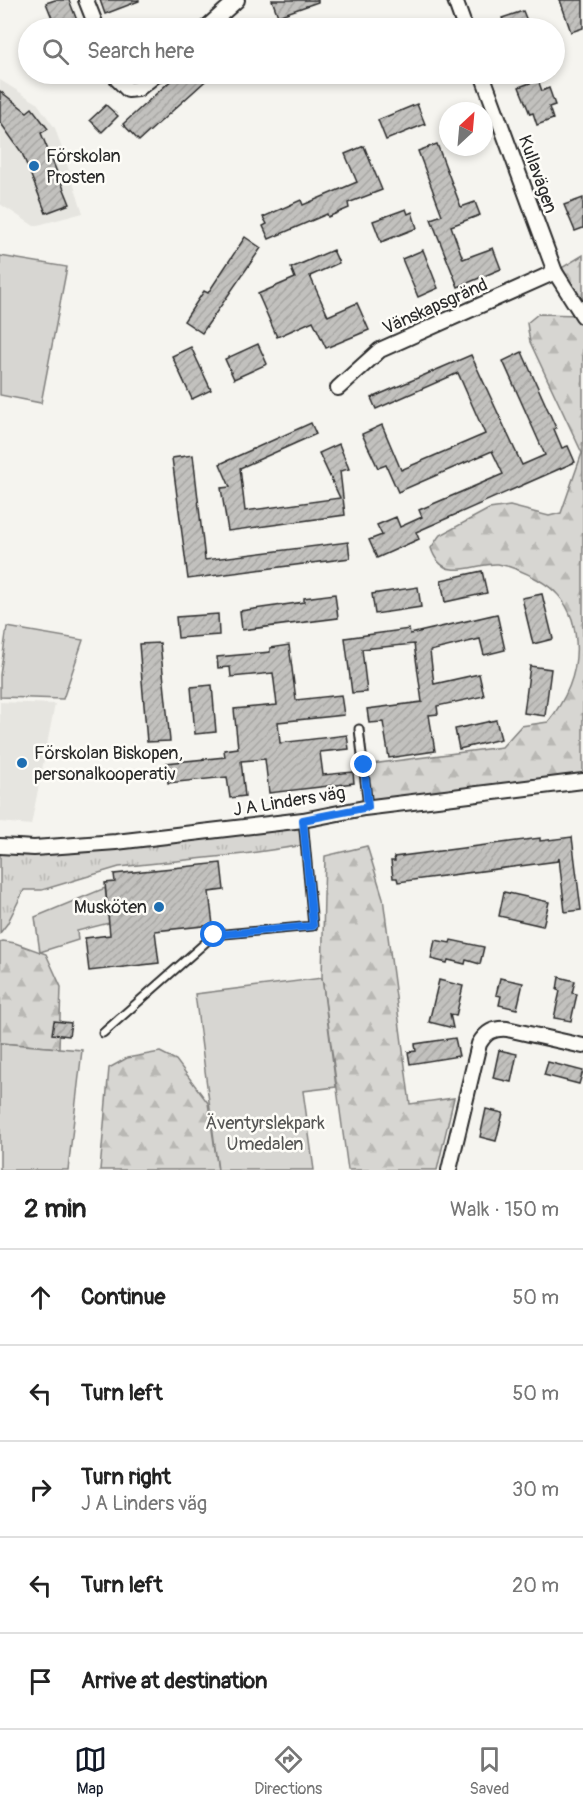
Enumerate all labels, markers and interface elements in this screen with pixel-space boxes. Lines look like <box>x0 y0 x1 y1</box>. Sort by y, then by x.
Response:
search box <box>18 18 565 84</box>
icon: search <box>39 35 72 68</box>
text: Search here <box>87 37 194 65</box>
north arrow <box>439 102 493 156</box>
street label: Kullavägen <box>513 132 562 216</box>
place label: Förskolan Prosten <box>46 145 121 189</box>
marker: Förskolan Prosten <box>27 159 41 173</box>
street label: Vänskapsgränd <box>379 273 491 340</box>
place label: Förskolan Biskopen, personalkooperativ <box>34 742 183 786</box>
route end <box>350 751 376 777</box>
marker: Förskolan Biskopen, personalkooperativ <box>15 756 29 770</box>
street label: J A Linders väg <box>231 781 347 822</box>
place label: Musköten <box>74 896 147 919</box>
marker: Musköten <box>152 900 166 914</box>
route start <box>200 921 226 947</box>
park label: Äventyrslekpark Umedalen <box>205 1112 325 1156</box>
text: 2 min <box>24 1193 86 1225</box>
text: Walk · 150 m <box>450 1197 559 1222</box>
icon: ahead <box>24 1281 57 1314</box>
text: Continue <box>81 1283 165 1311</box>
text: 50 m <box>512 1285 559 1310</box>
icon: left <box>24 1377 57 1410</box>
text: Turn left <box>81 1379 163 1407</box>
text: 50 m <box>512 1381 559 1406</box>
text: Turn right <box>81 1463 171 1491</box>
icon: right <box>24 1473 57 1506</box>
text: 30 m <box>512 1477 559 1502</box>
text: J A Linders väg <box>81 1491 207 1516</box>
icon: left <box>24 1569 57 1602</box>
text: Turn left <box>81 1571 163 1599</box>
text: 20 m <box>512 1573 559 1598</box>
icon: arrive <box>24 1665 57 1698</box>
text: Arrive at destination <box>81 1667 267 1695</box>
tab: Map <box>74 1743 107 1799</box>
tab: Directions <box>254 1743 322 1799</box>
tab: Saved <box>470 1743 509 1799</box>

